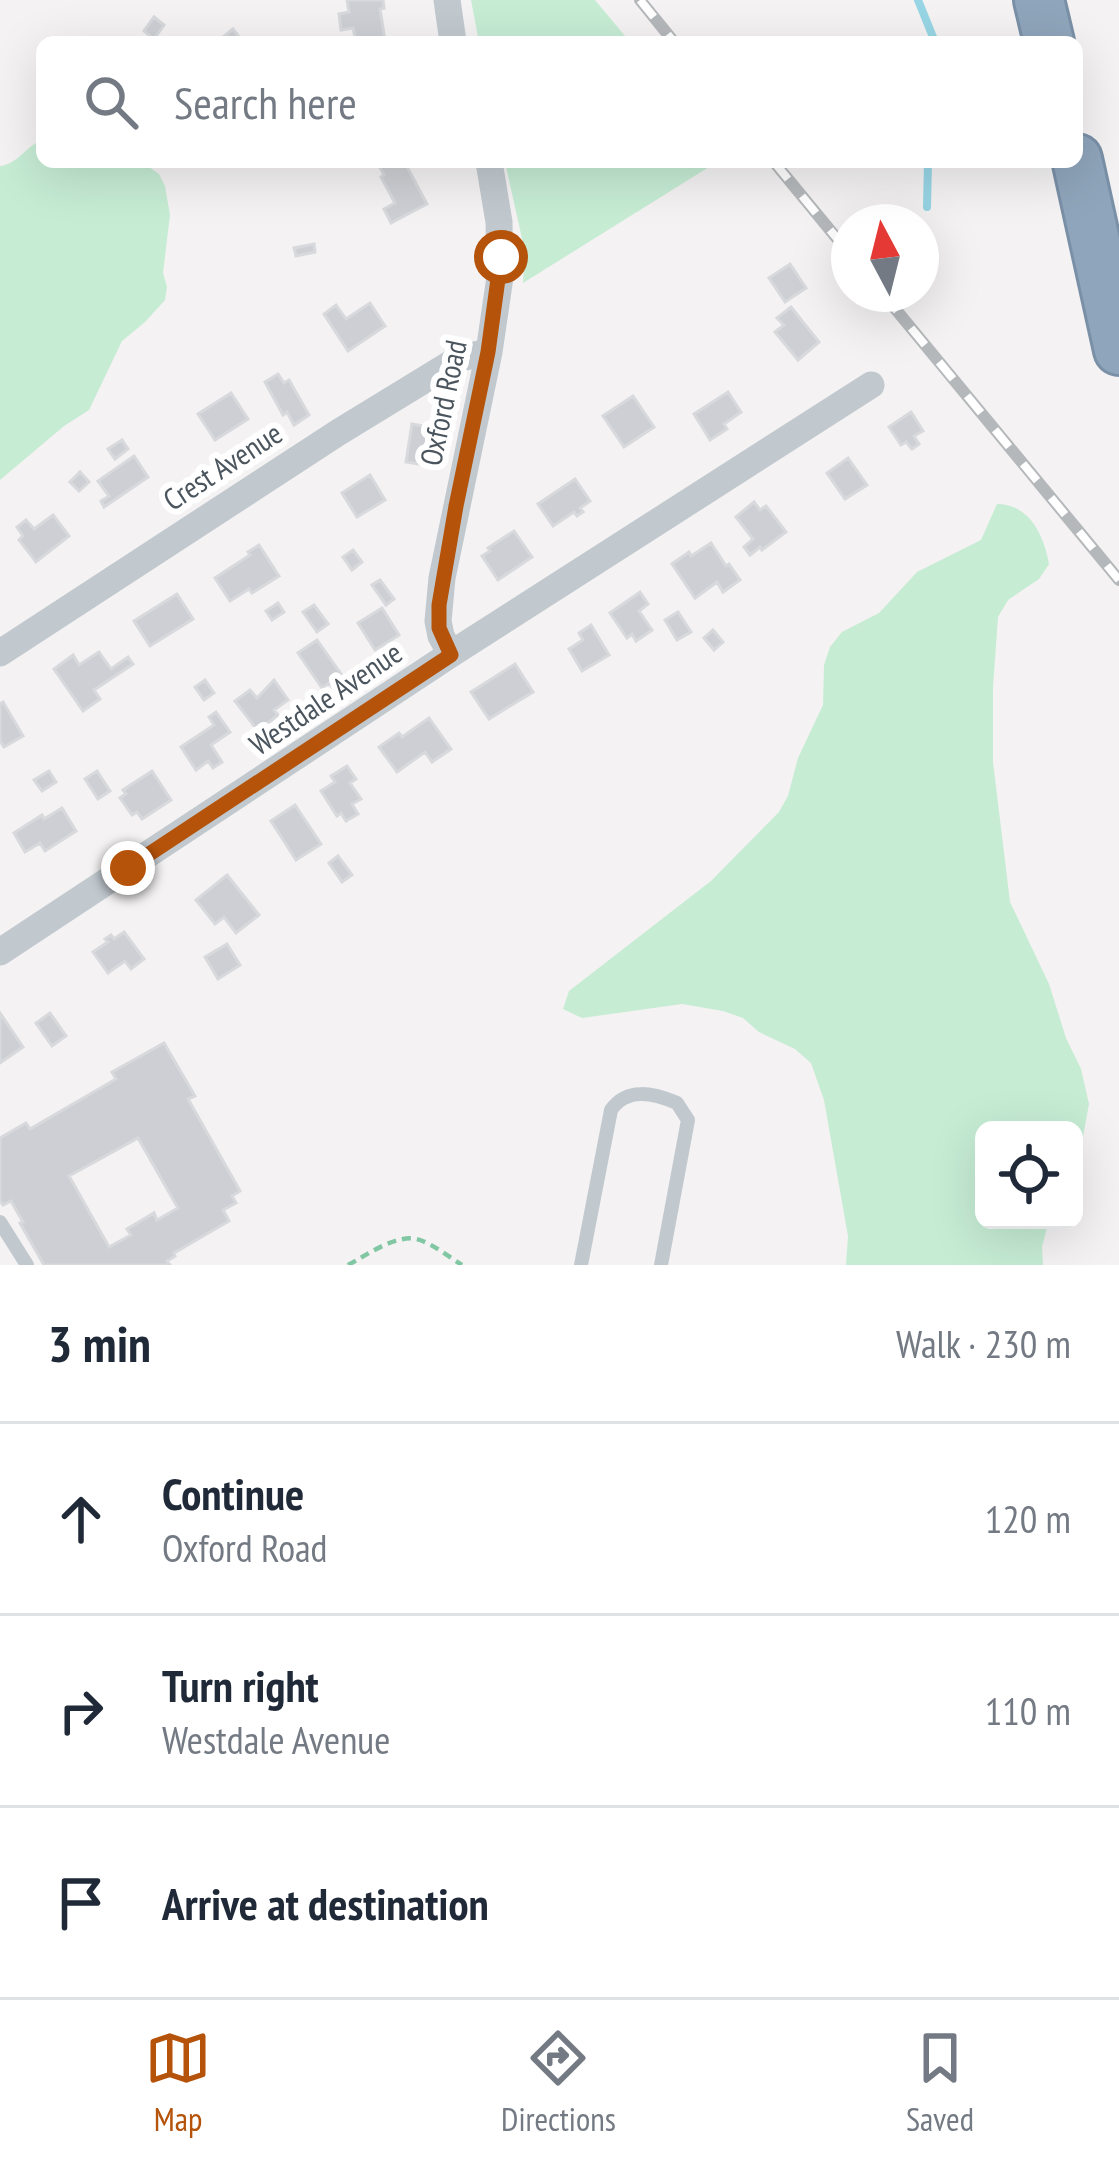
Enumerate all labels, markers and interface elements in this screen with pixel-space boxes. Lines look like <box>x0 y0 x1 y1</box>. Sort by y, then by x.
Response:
search box <box>36 36 1083 168</box>
icon: search <box>78 69 144 135</box>
text: Search here <box>174 73 357 131</box>
north arrow <box>831 204 939 312</box>
route start <box>474 230 528 284</box>
street label: Oxford Road <box>410 336 475 469</box>
street label: Crest Avenue <box>155 413 289 519</box>
street label: Westdale Avenue <box>241 632 409 763</box>
route end <box>101 841 155 895</box>
map controls <box>975 1121 1083 1229</box>
button: locate <box>975 1121 1083 1229</box>
text: 3 min <box>48 1310 151 1376</box>
text: Walk · 230 m <box>896 1318 1071 1369</box>
text: Continue <box>162 1464 304 1522</box>
icon: ahead <box>48 1486 114 1552</box>
text: 120 m <box>985 1493 1071 1544</box>
text: Oxford Road <box>162 1522 327 1573</box>
text: Turn right <box>162 1656 319 1714</box>
icon: right <box>48 1678 114 1744</box>
text: 110 m <box>985 1685 1071 1736</box>
text: Westdale Avenue <box>162 1714 390 1765</box>
icon: arrive <box>48 1870 114 1936</box>
text: Arrive at destination <box>162 1874 489 1932</box>
tab: Map <box>145 2025 211 2140</box>
tab: Directions <box>501 2025 616 2140</box>
tab: Saved <box>906 2025 974 2140</box>

